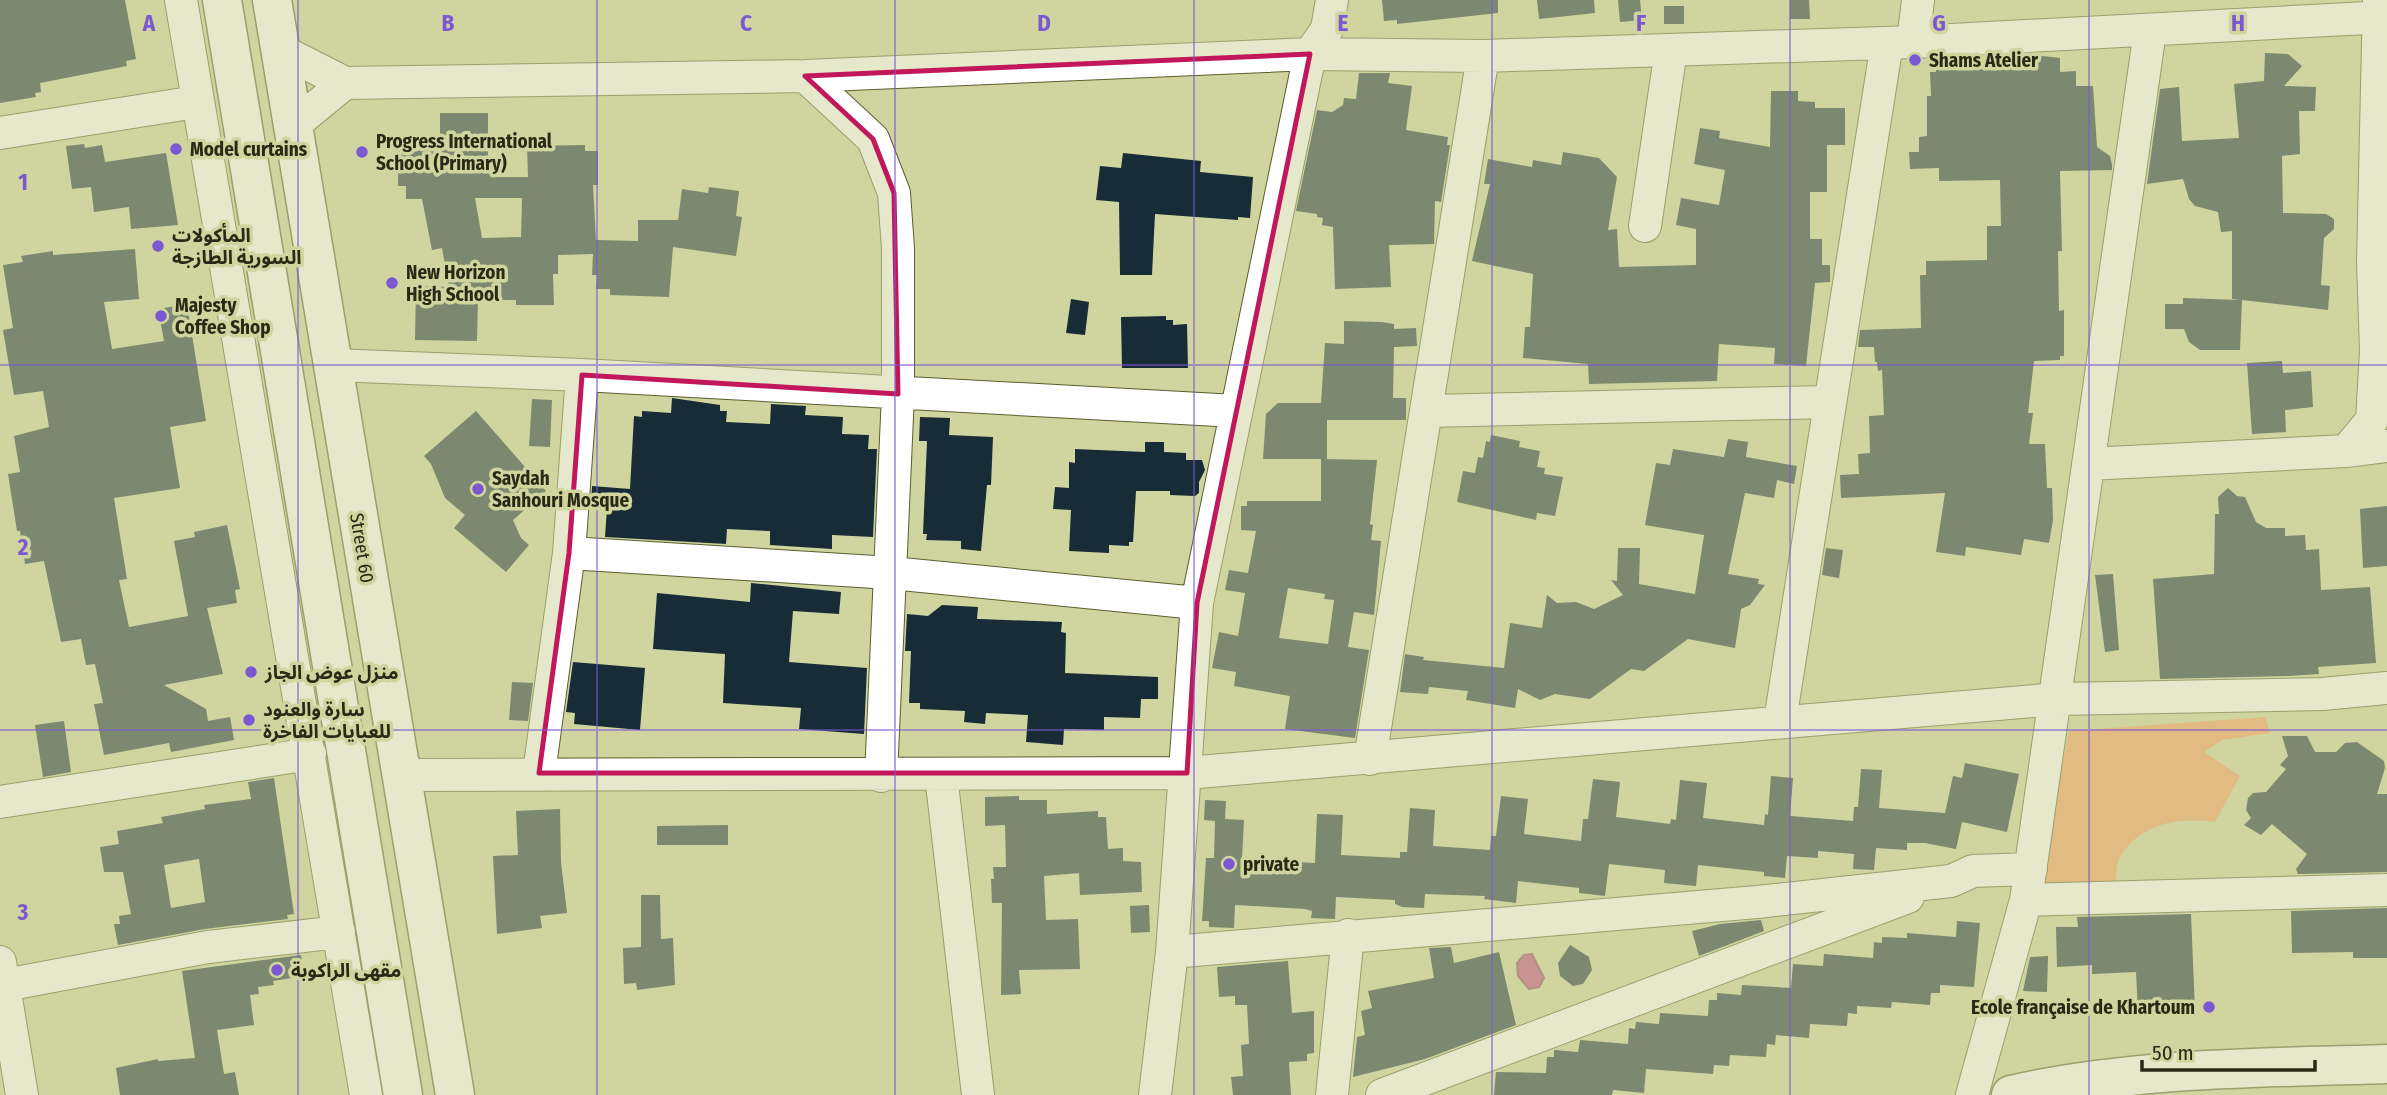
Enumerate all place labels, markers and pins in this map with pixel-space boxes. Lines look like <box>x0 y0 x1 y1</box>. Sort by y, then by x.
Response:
place label: Shams Atelier <box>1929 49 2039 72</box>
marker: Shams Atelier <box>1907 52 1923 68</box>
place label: Progress International School (Primary) <box>376 130 553 175</box>
place label: Model curtains <box>190 138 308 161</box>
marker: Model curtains <box>168 141 184 157</box>
marker: Progress International School (Primary) <box>354 144 370 160</box>
place label: المأكولات السورية الطازجة <box>172 222 302 269</box>
marker: المأكولات السورية الطازجة <box>150 238 166 254</box>
place label: New Horizon High School <box>406 261 505 306</box>
marker: New Horizon High School <box>384 275 400 291</box>
place label: Majesty Coffee Shop <box>175 294 271 339</box>
marker: Majesty Coffee Shop <box>153 308 169 324</box>
place label: Saydah Sanhouri Mosque <box>492 467 629 512</box>
marker: Saydah Sanhouri Mosque <box>470 481 486 497</box>
place label: منزل عوض الجاز <box>264 661 399 684</box>
marker: منزل عوض الجاز <box>243 664 259 680</box>
place label: سارة والعنود للعبايات الفاخرة <box>263 698 391 743</box>
marker: سارة والعنود للعبايات الفاخرة <box>241 712 257 728</box>
place label: private <box>1243 853 1300 876</box>
marker: private <box>1221 856 1237 872</box>
place label: مقهى الراكوبة <box>291 959 401 982</box>
marker: مقهى الراكوبة <box>269 962 285 978</box>
place label: Ecole française de Khartoum <box>1971 996 2195 1019</box>
marker: Ecole française de Khartoum <box>2201 999 2217 1015</box>

